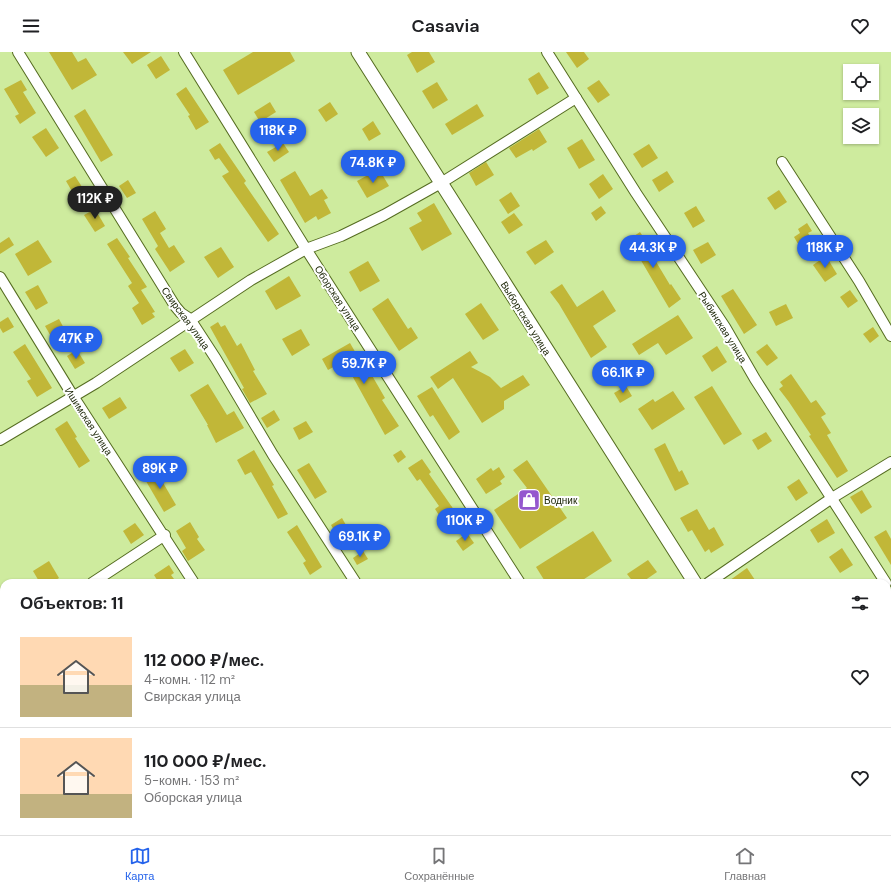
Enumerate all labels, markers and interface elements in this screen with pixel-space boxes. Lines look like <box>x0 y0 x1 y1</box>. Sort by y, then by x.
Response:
text: Casavia <box>411 14 480 38</box>
icon: menu <box>20 15 42 37</box>
icon: heart <box>849 15 871 37</box>
map controls <box>843 64 879 144</box>
button: locate <box>843 64 879 100</box>
button: layers <box>843 108 879 144</box>
pin: 118K ₽ <box>245 118 311 152</box>
text: 118K ₽ <box>259 122 297 139</box>
pin: 74.8K ₽ <box>336 150 410 184</box>
text: 74.8K ₽ <box>350 154 396 171</box>
pin: 112K ₽ <box>62 186 128 220</box>
text: 112K ₽ <box>76 190 114 207</box>
pin: 44.3K ₽ <box>616 235 690 269</box>
pin: 118K ₽ <box>792 235 858 269</box>
text: 44.3K ₽ <box>629 239 677 256</box>
text: 118K ₽ <box>806 239 844 256</box>
street label: Оборская улица <box>312 263 364 334</box>
street label: Выборгская улица <box>498 279 554 358</box>
street label: Свирская улица <box>158 284 213 353</box>
street label: Рыбинская улица <box>695 289 750 366</box>
pin: 47K ₽ <box>48 326 104 360</box>
text: 47K ₽ <box>58 330 94 347</box>
pin: 59.7K ₽ <box>327 351 401 385</box>
text: 59.7K ₽ <box>341 355 387 372</box>
pin: 66.1K ₽ <box>586 360 660 394</box>
text: 66.1K ₽ <box>601 364 645 381</box>
street label: Ишимская улица <box>62 385 116 458</box>
pin: 89K ₽ <box>132 456 188 490</box>
text: 89K ₽ <box>142 460 178 477</box>
shop icon: Водник <box>516 487 542 513</box>
place label: Водник <box>544 494 578 507</box>
pin: 110K ₽ <box>432 508 498 542</box>
text: 110K ₽ <box>446 512 484 529</box>
pin: 69.1K ₽ <box>323 524 397 558</box>
text: 69.1K ₽ <box>338 528 382 545</box>
text: Объектов: 11 <box>20 592 123 614</box>
icon: filters <box>849 592 871 614</box>
text: 112 000 ₽/мес. <box>144 649 264 671</box>
icon: home <box>52 653 100 701</box>
icon: heart <box>849 666 871 688</box>
text: 4-комн. · 112 m² <box>144 671 235 688</box>
text: Свирская улица <box>144 688 241 705</box>
text: 110 000 ₽/мес. <box>144 750 266 772</box>
icon: home <box>52 754 100 802</box>
icon: heart <box>849 767 871 789</box>
text: 5-комн. · 153 m² <box>144 772 239 789</box>
text: Оборская улица <box>144 789 242 806</box>
tab: Карта <box>125 845 154 883</box>
tab: Сохранённые <box>404 845 474 883</box>
tab: Главная <box>724 845 766 883</box>

